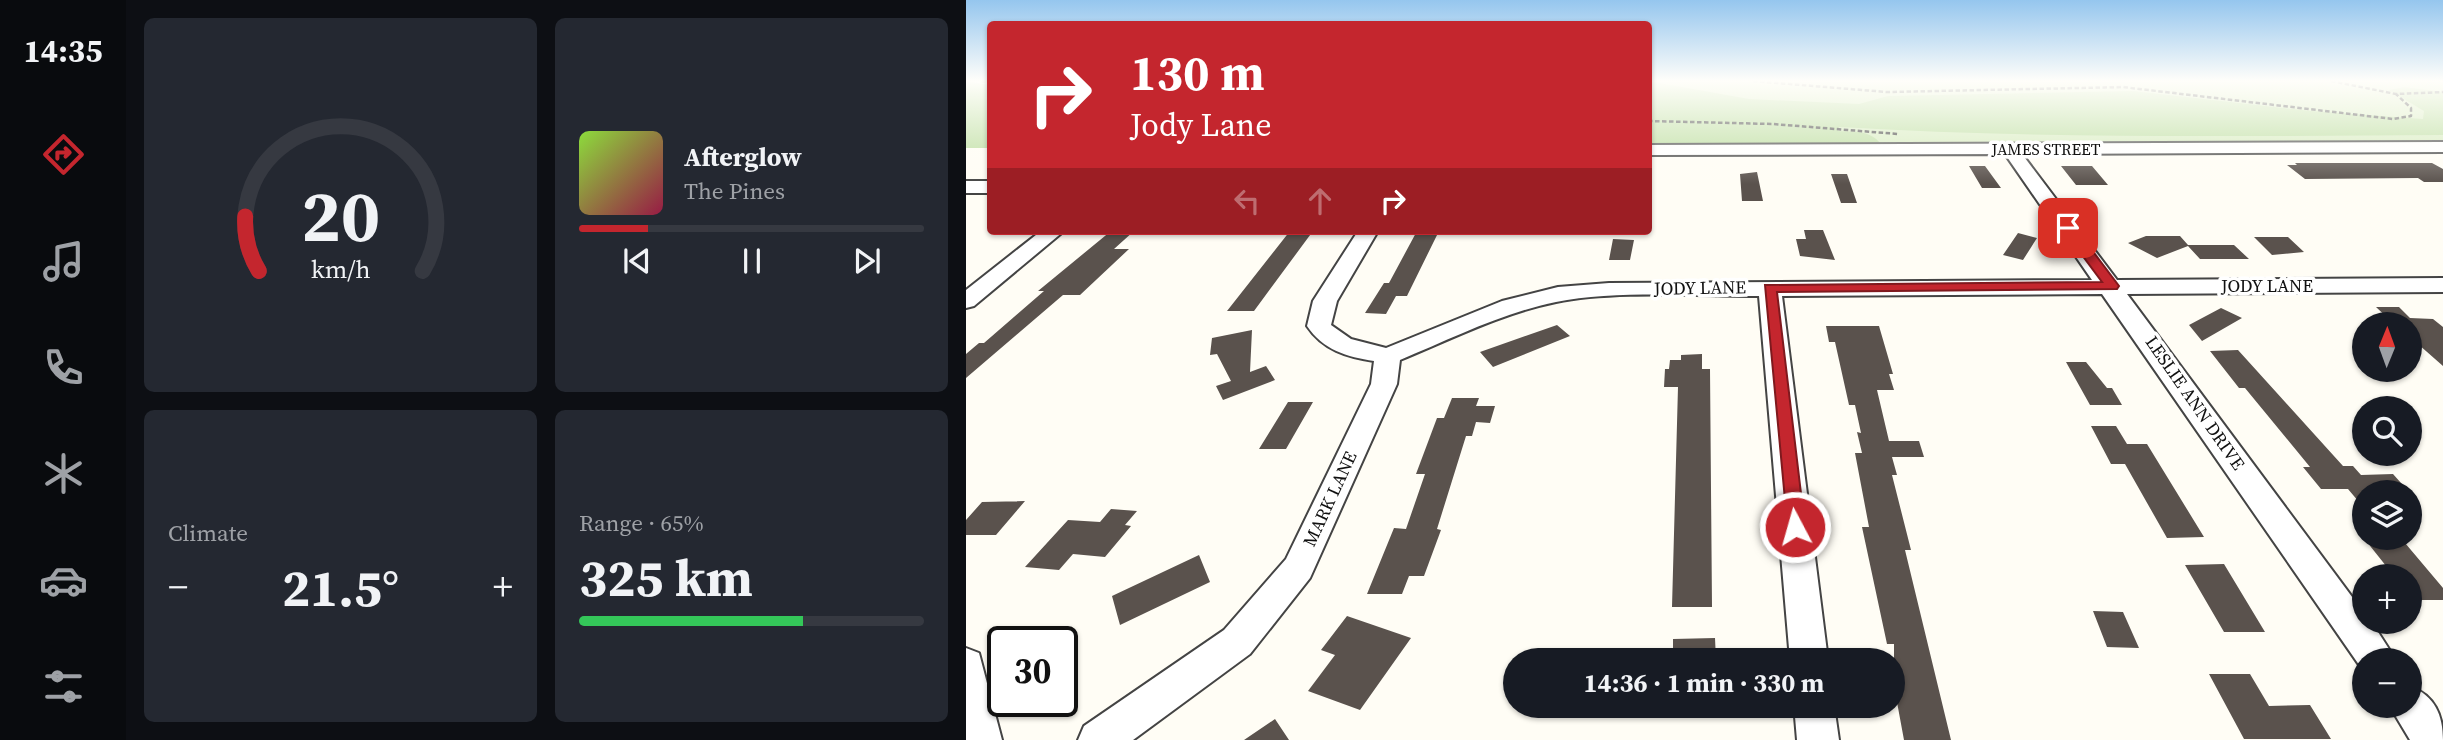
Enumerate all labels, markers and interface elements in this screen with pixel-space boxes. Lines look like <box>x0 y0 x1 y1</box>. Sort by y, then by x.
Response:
text: 14:35 <box>24 29 102 73</box>
text: 130 m <box>1130 39 1265 106</box>
icon: right <box>1015 49 1106 140</box>
text: Jody Lane <box>1130 103 1271 147</box>
icon: directions <box>39 130 88 179</box>
street label: JAMES STREET <box>1991 138 2101 160</box>
text: Afterglow <box>684 139 802 175</box>
text: 20 <box>301 167 380 266</box>
text: The Pines <box>684 175 785 207</box>
icon: left <box>1228 182 1266 220</box>
icon: ahead <box>1301 182 1339 220</box>
icon: right <box>1374 182 1412 220</box>
pin <box>2038 198 2098 258</box>
icon: arrive <box>2049 209 2087 247</box>
icon: music <box>39 237 88 286</box>
icon: previous <box>618 242 656 280</box>
icon: pause <box>733 242 771 280</box>
icon: next <box>848 242 886 280</box>
text: km/h <box>311 252 370 286</box>
street label: JODY LANE <box>2220 273 2313 298</box>
street label: JODY LANE <box>1653 274 1746 301</box>
north arrow <box>2352 312 2422 382</box>
map controls <box>2352 312 2422 718</box>
street label: LESLIE ANN DRIVE <box>2140 331 2251 475</box>
icon: phone <box>39 343 88 392</box>
button: search <box>2352 396 2422 466</box>
street label: MARK LANE <box>1297 447 1363 550</box>
icon: climate <box>39 449 88 498</box>
button: layers <box>2352 480 2422 550</box>
position arrow <box>1758 490 1832 564</box>
text: Range · 65% <box>579 507 704 539</box>
text: Climate <box>168 517 248 549</box>
text: 325 km <box>579 542 753 613</box>
text: 21.5° <box>282 552 399 623</box>
icon: car <box>39 556 88 605</box>
text: − <box>168 561 188 613</box>
text: + <box>493 561 513 613</box>
button: + <box>2352 564 2422 634</box>
speed limit sign: 30 <box>987 626 1078 717</box>
button: − <box>2352 648 2422 718</box>
icon: filters <box>39 662 88 711</box>
text: 14:36 · 1 min · 330 m <box>1584 665 1824 701</box>

